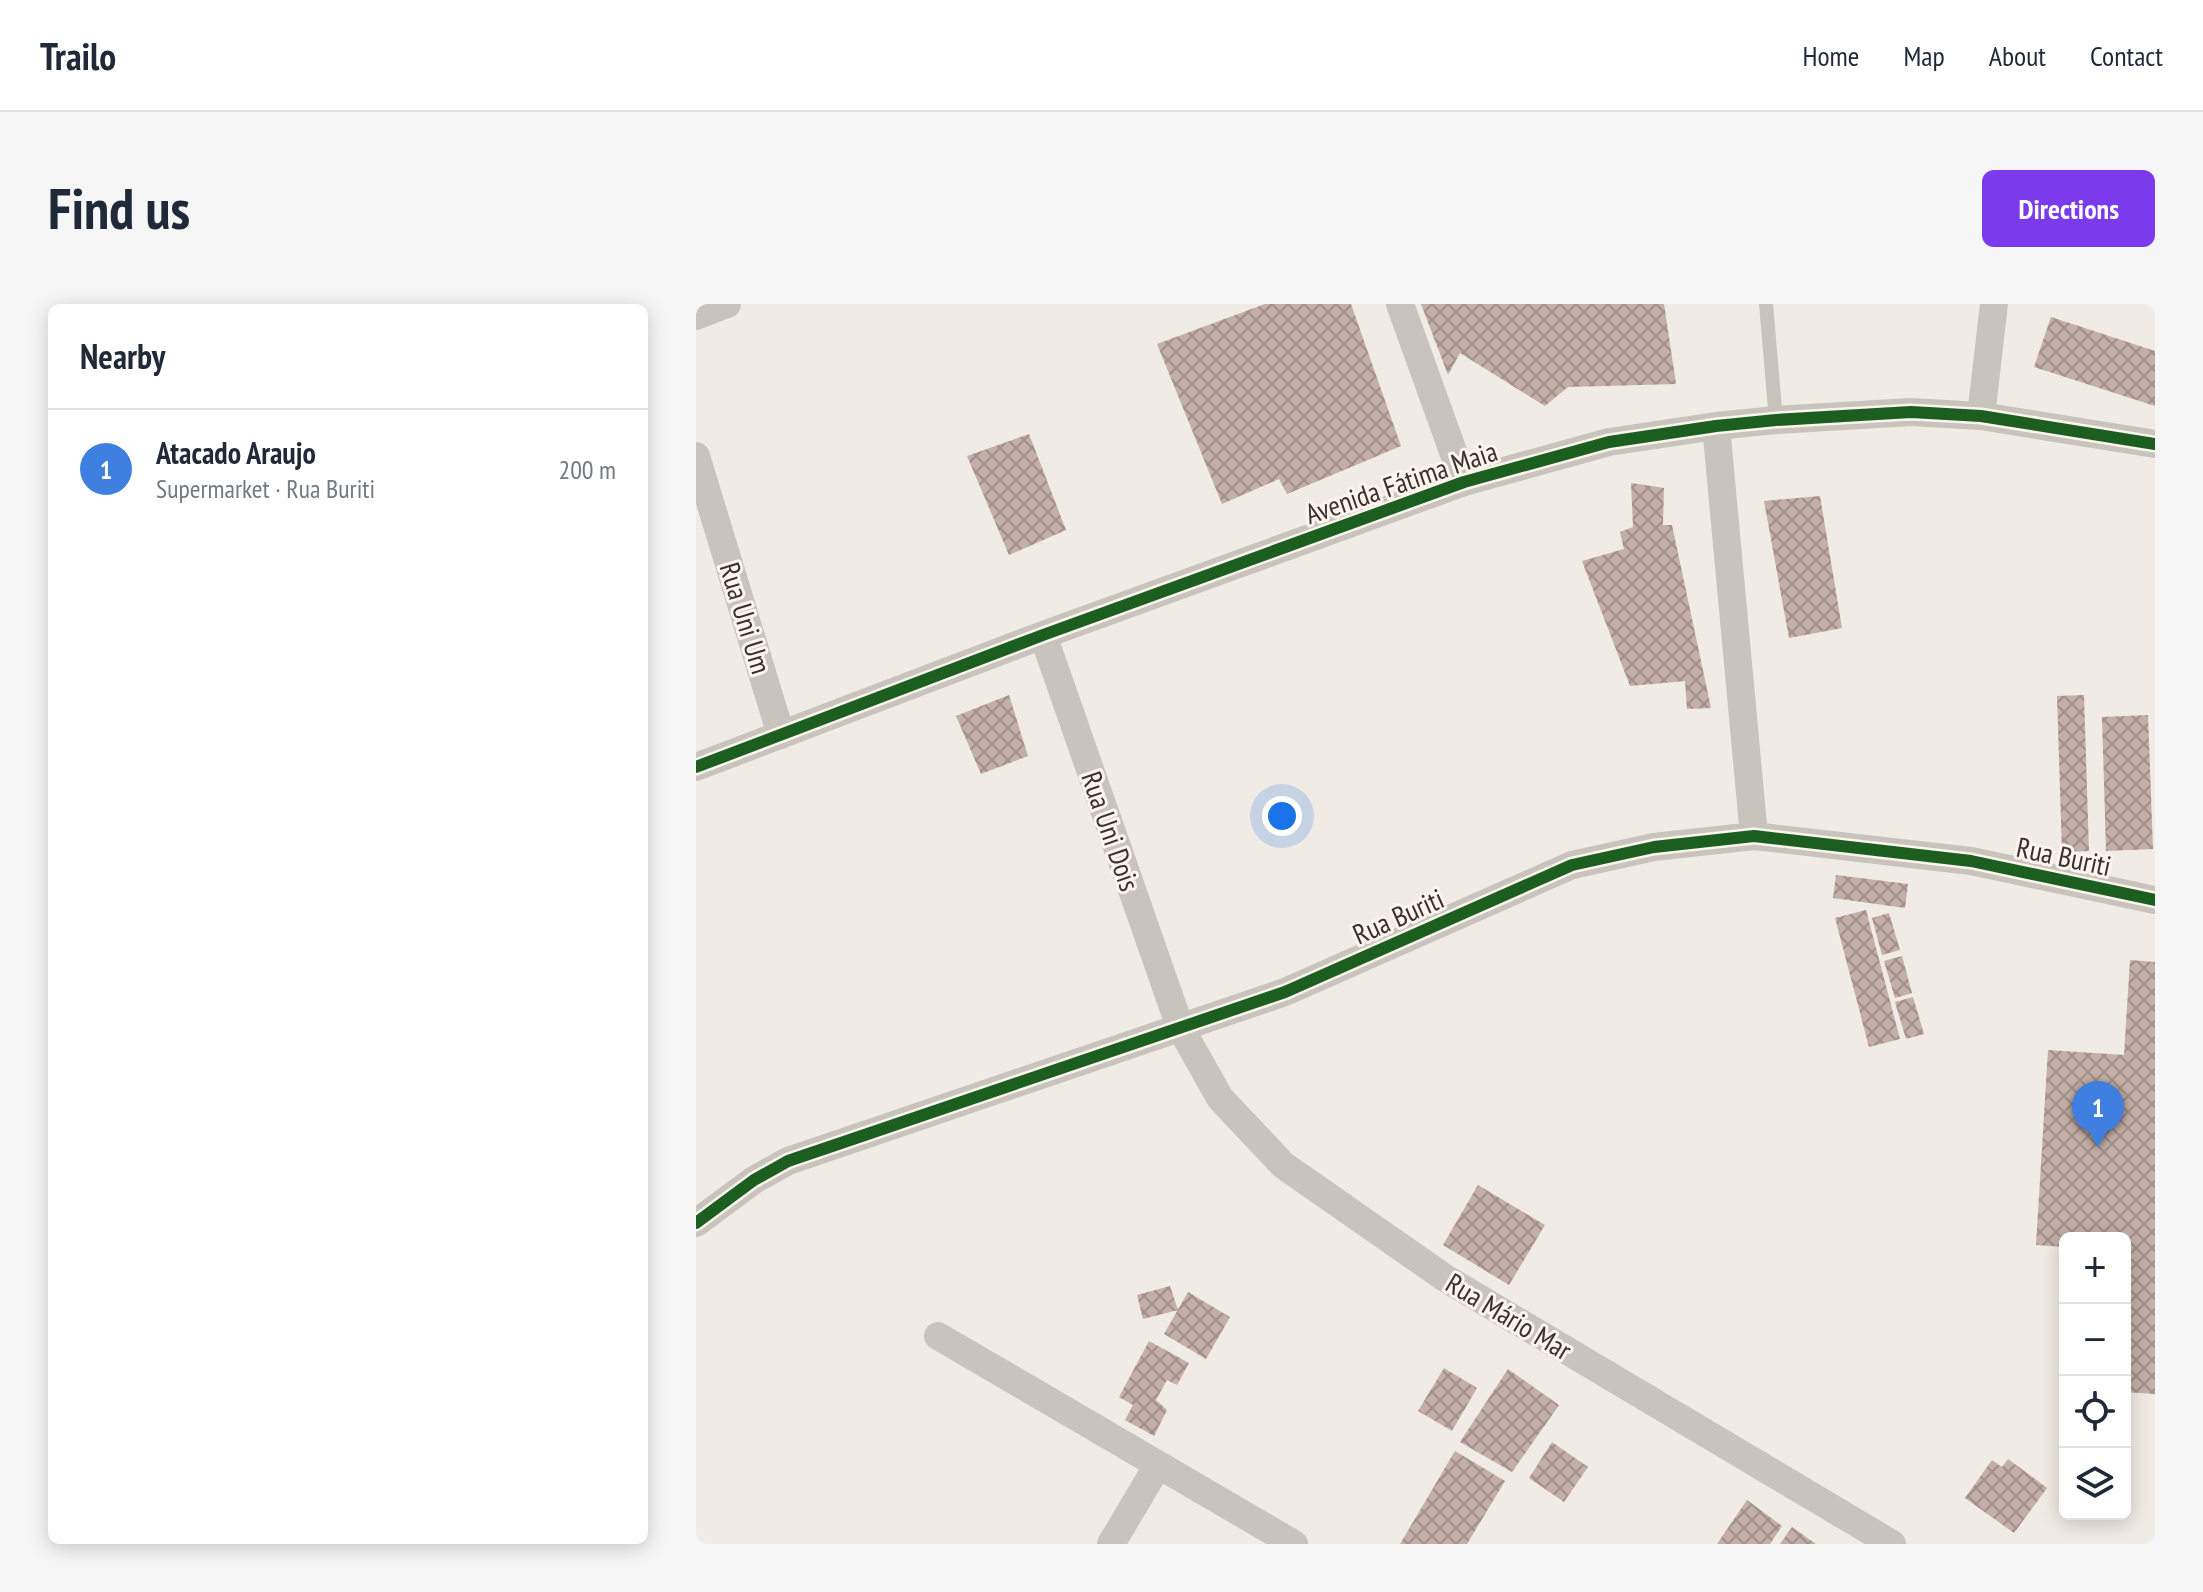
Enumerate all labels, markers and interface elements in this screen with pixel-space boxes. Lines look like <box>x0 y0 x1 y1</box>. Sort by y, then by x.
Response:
text: Trailo <box>40 31 116 80</box>
text: Home <box>1803 37 1859 74</box>
text: Map <box>1903 37 1945 74</box>
text: About <box>1989 37 2046 74</box>
text: Contact <box>2090 37 2163 74</box>
button: Directions <box>1982 170 2155 247</box>
text: Find us <box>48 172 190 244</box>
text: Nearby <box>80 334 165 378</box>
street label: Avenida Fátima Maia <box>1300 432 1502 532</box>
text: Atacado Araujo <box>156 433 316 472</box>
text: 1 <box>100 453 112 486</box>
text: 200 m <box>558 453 616 486</box>
text: Supermarket · Rua Buriti <box>156 472 375 505</box>
street label: Rua Uni Um <box>712 558 780 678</box>
street label: Rua Uni Dois <box>1073 766 1149 896</box>
your location <box>1262 796 1302 836</box>
street label: Rua Buriti <box>2013 828 2115 884</box>
street label: Rua Buriti <box>1347 880 1449 952</box>
pin: 1 <box>2072 1081 2124 1147</box>
map controls <box>2059 1232 2131 1520</box>
button: + <box>2059 1232 2131 1304</box>
street label: Rua Mário Mar <box>1439 1264 1579 1368</box>
button: − <box>2059 1304 2131 1376</box>
button: locate <box>2059 1376 2131 1448</box>
button: layers <box>2059 1448 2131 1520</box>

